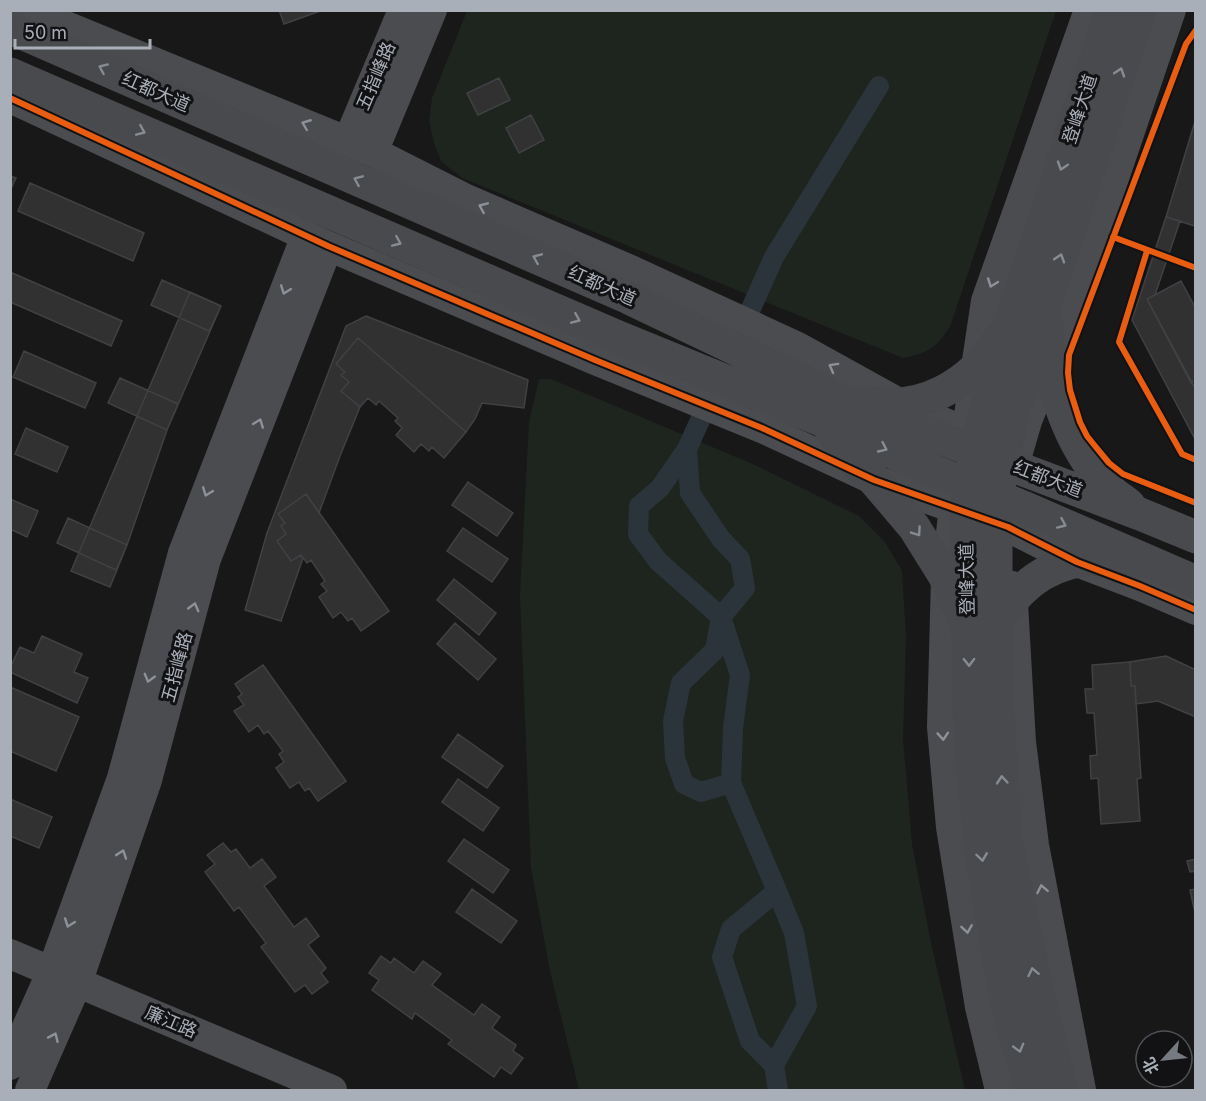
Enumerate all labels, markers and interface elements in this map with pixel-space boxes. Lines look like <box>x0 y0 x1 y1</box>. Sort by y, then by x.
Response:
scale bar <box>15 12 150 50</box>
text: 50 m <box>24 22 67 43</box>
street label: 五指峰路 <box>352 39 399 113</box>
one-way arrow <box>98 64 109 76</box>
street label: 红都大道 <box>119 67 193 116</box>
one-way arrow <box>1113 67 1125 78</box>
street label: 登峰大道 <box>1058 71 1101 146</box>
one-way arrow <box>302 119 313 131</box>
one-way arrow <box>135 124 146 136</box>
one-way arrow <box>1056 160 1069 171</box>
one-way arrow <box>353 176 364 188</box>
one-way arrow <box>478 202 489 214</box>
one-way arrow <box>391 234 402 246</box>
one-way arrow <box>532 253 543 265</box>
one-way arrow <box>1053 253 1065 264</box>
street label: 红都大道 <box>565 261 639 310</box>
one-way arrow <box>986 277 999 288</box>
one-way arrow <box>280 284 292 295</box>
one-way arrow <box>570 312 581 324</box>
one-way arrow <box>829 362 839 374</box>
one-way arrow <box>252 418 264 429</box>
one-way arrow <box>876 441 887 453</box>
street label: 红都大道 <box>1011 456 1086 501</box>
one-way arrow <box>202 485 214 496</box>
one-way arrow <box>1056 517 1067 529</box>
one-way arrow <box>910 525 921 536</box>
street label: 登峰大道 <box>955 543 978 615</box>
one-way arrow <box>186 602 199 612</box>
street label: 五指峰路 <box>157 629 196 704</box>
one-way arrow <box>963 658 975 667</box>
one-way arrow <box>144 672 156 682</box>
one-way arrow <box>936 731 949 740</box>
one-way arrow <box>995 776 1008 785</box>
one-way arrow <box>114 849 127 860</box>
one-way arrow <box>976 852 988 861</box>
one-way arrow <box>1036 884 1049 894</box>
one-way arrow <box>64 917 77 928</box>
one-way arrow <box>961 924 973 934</box>
one-way arrow <box>1027 968 1040 978</box>
street label: 廉江路 <box>142 1001 200 1042</box>
north arrow <box>1134 1029 1194 1089</box>
one-way arrow <box>47 1032 59 1043</box>
one-way arrow <box>1012 1042 1024 1053</box>
text: 北 <box>1138 1054 1163 1077</box>

